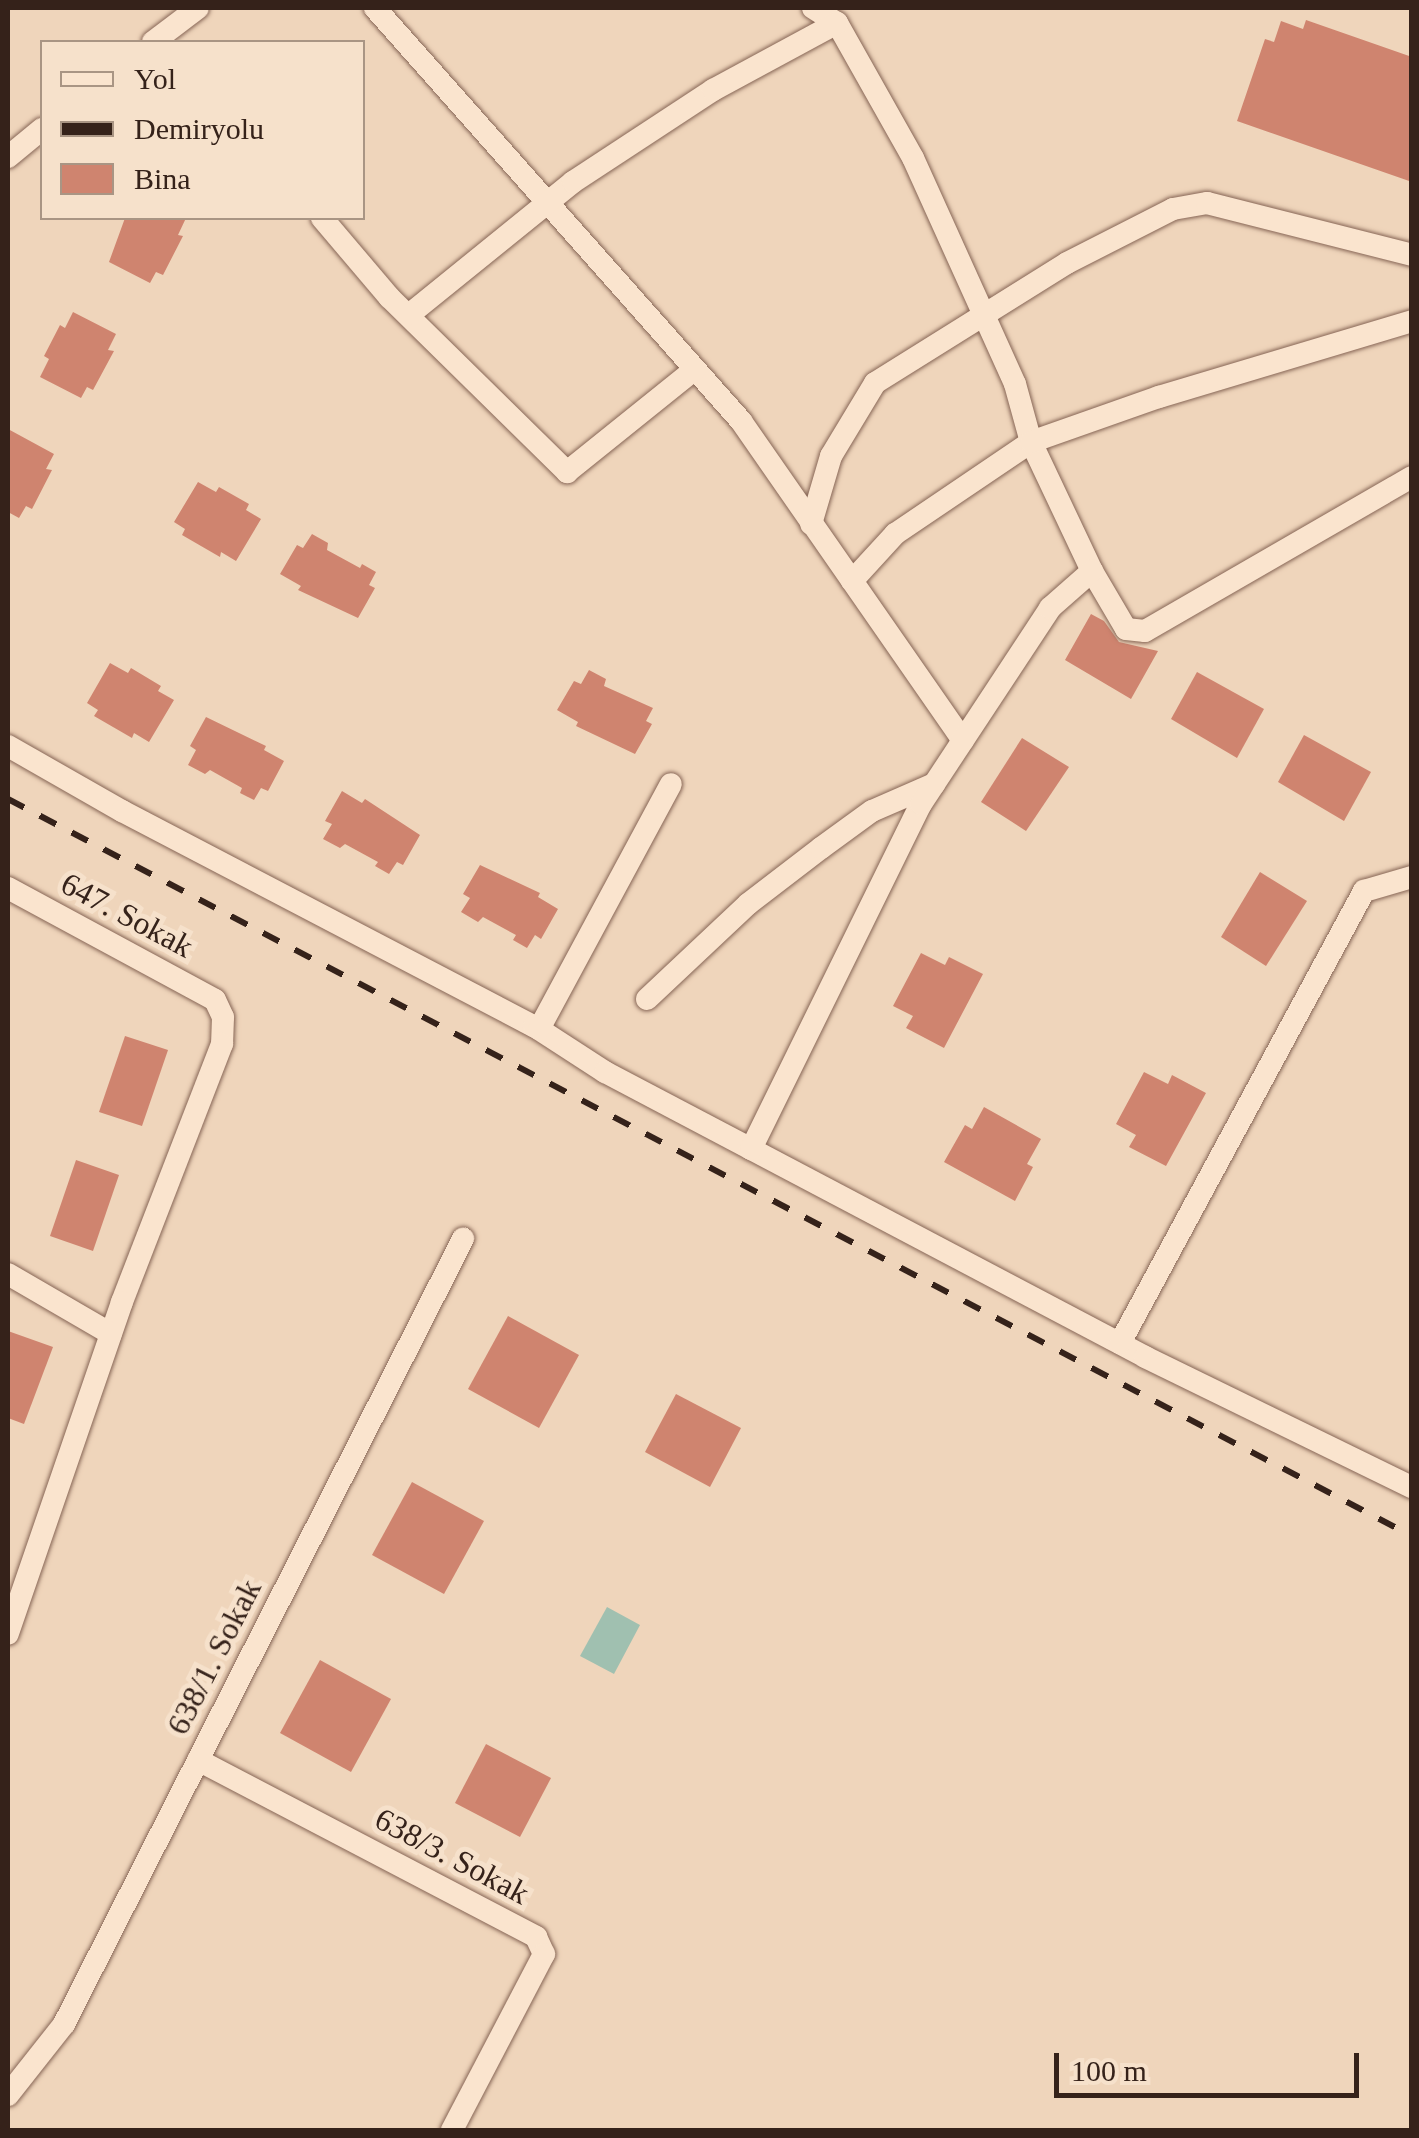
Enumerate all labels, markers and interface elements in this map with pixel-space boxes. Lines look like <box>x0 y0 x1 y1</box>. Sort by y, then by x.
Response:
legend <box>40 40 365 220</box>
text: Yol <box>134 62 176 95</box>
text: Demiryolu <box>134 112 264 145</box>
text: Bina <box>134 162 191 195</box>
street label: 647. Sokak <box>54 864 200 966</box>
street label: 638/1. Sokak <box>159 1573 269 1741</box>
street label: 638/3. Sokak <box>368 1799 536 1913</box>
scale bar <box>1059 2033 1364 2095</box>
text: 100 m <box>1071 2054 1147 2087</box>

